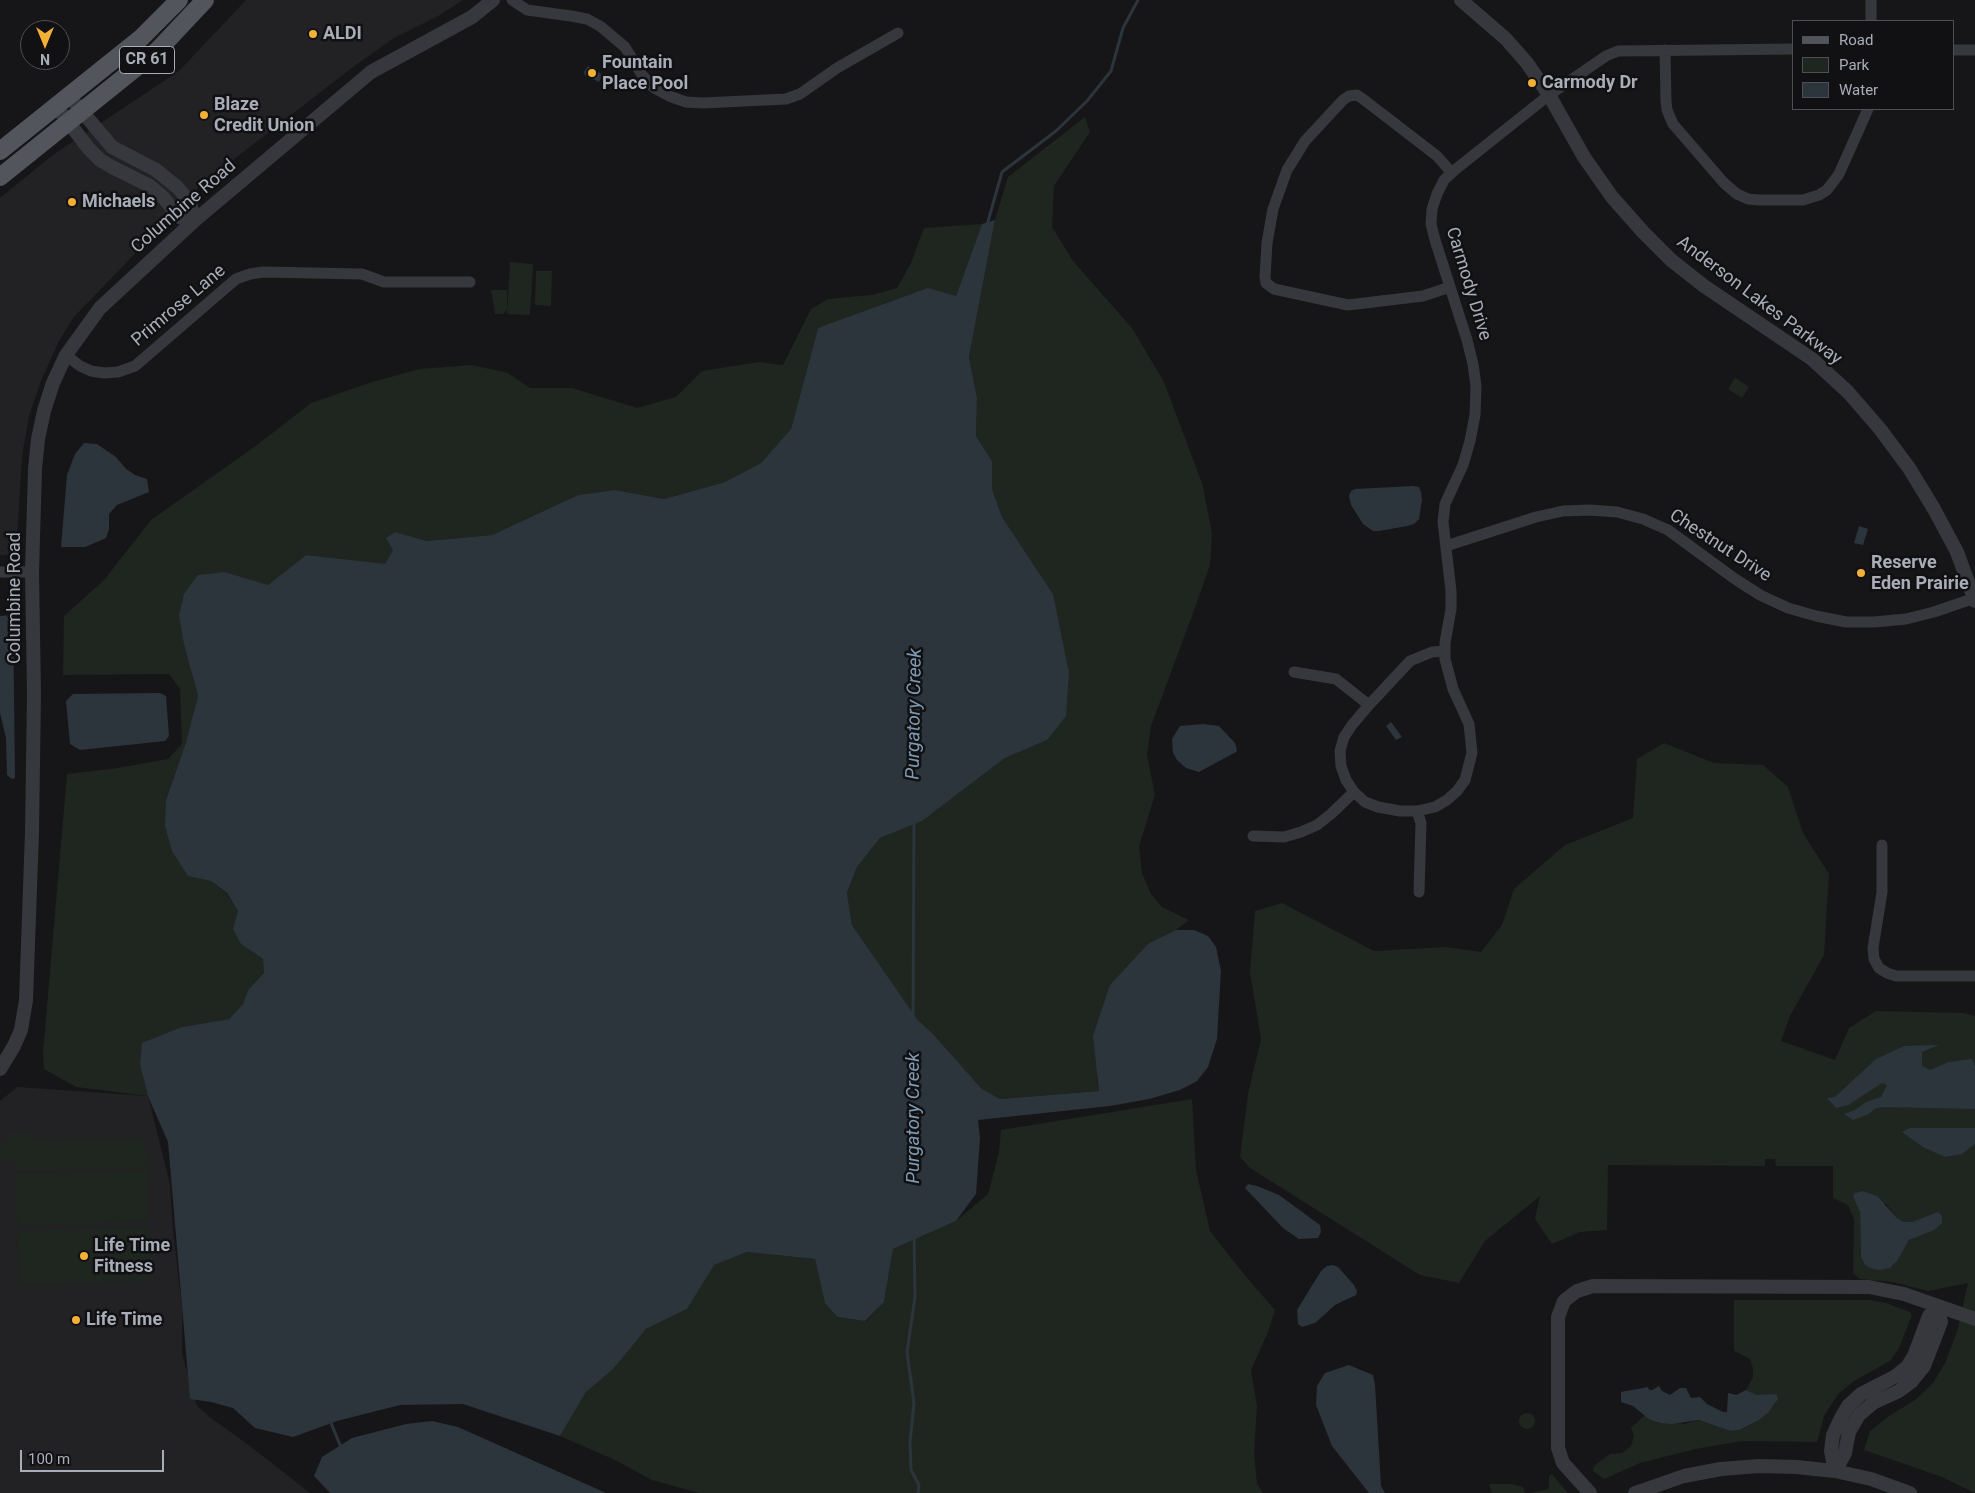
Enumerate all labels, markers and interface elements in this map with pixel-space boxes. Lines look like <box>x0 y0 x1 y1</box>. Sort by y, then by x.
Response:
north arrow <box>20 20 70 70</box>
legend <box>1792 20 1955 110</box>
place label: ALDI <box>323 23 362 45</box>
marker: ALDI <box>307 28 319 40</box>
text: Road <box>1839 31 1873 49</box>
road number: CR 61 <box>120 46 174 74</box>
text: N <box>40 51 50 67</box>
place label: Fountain Place Pool <box>602 52 688 94</box>
text: Park <box>1839 56 1869 74</box>
marker: Fountain Place Pool <box>586 67 598 79</box>
place label: Carmody Dr <box>1542 72 1638 94</box>
marker: Carmody Dr <box>1526 77 1538 89</box>
text: Water <box>1839 81 1878 99</box>
place label: Blaze Credit Union <box>214 94 314 136</box>
marker: Blaze Credit Union <box>198 109 210 121</box>
street label: Columbine Road <box>127 156 241 258</box>
place label: Michaels <box>82 191 155 213</box>
marker: Michaels <box>66 196 78 208</box>
street label: Carmody Drive <box>1441 225 1495 343</box>
street label: Anderson Lakes Parkway <box>1672 232 1846 370</box>
street label: Primrose Lane <box>128 260 230 352</box>
street label: Chestnut Drive <box>1665 505 1775 587</box>
street label: Columbine Road <box>4 532 26 664</box>
place label: Reserve Eden Prairie <box>1871 552 1969 594</box>
marker: Reserve Eden Prairie <box>1855 567 1867 579</box>
water label: Purgatory Creek <box>902 648 928 780</box>
water label: Purgatory Creek <box>903 1052 925 1184</box>
place label: Life Time Fitness <box>94 1235 170 1278</box>
marker: Life Time Fitness <box>78 1250 90 1262</box>
place label: Life Time <box>86 1309 162 1331</box>
marker: Life Time <box>70 1314 82 1326</box>
scale bar <box>22 1440 166 1472</box>
text: 100 m <box>28 1450 70 1468</box>

